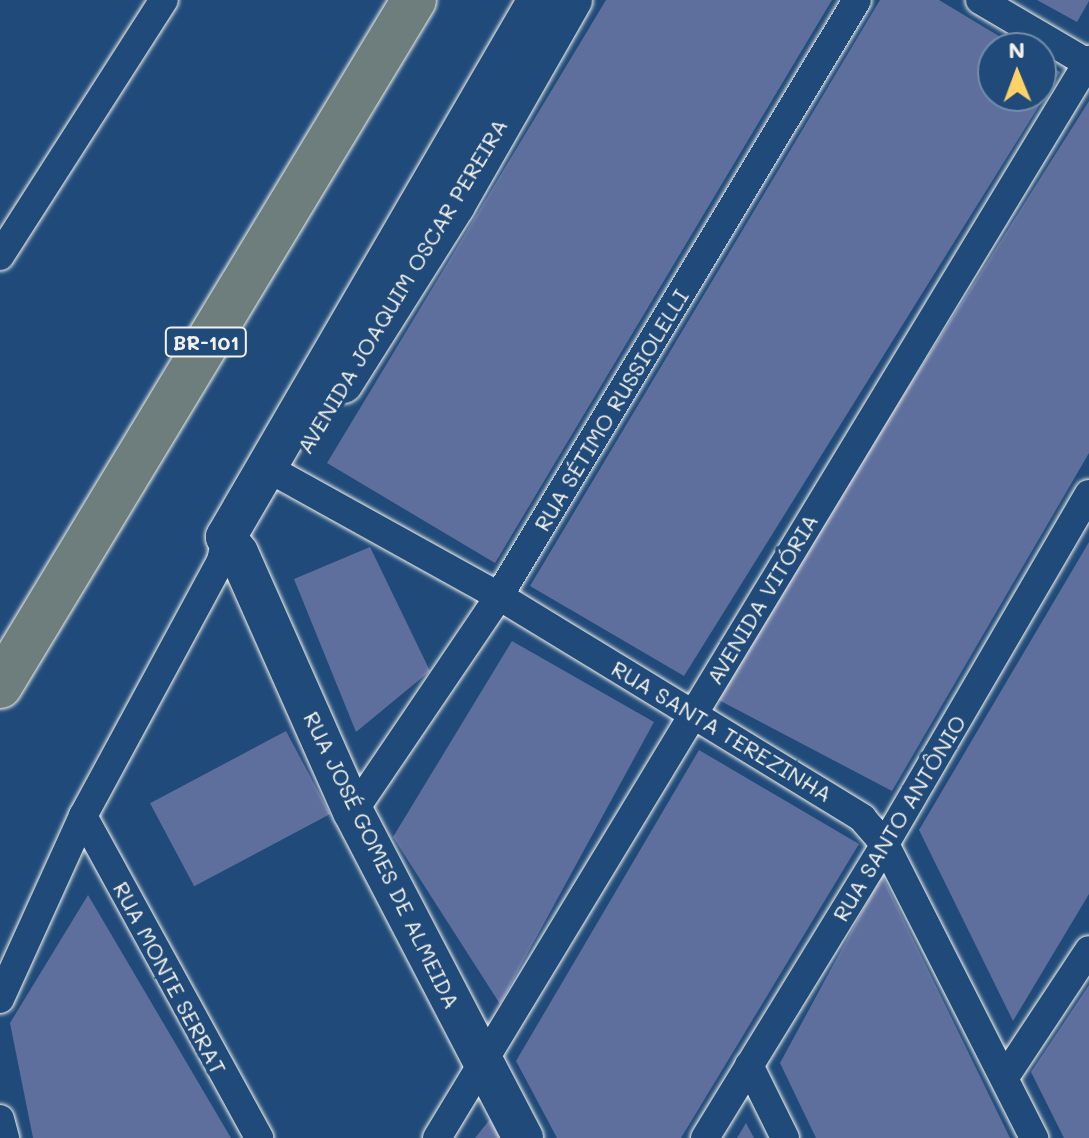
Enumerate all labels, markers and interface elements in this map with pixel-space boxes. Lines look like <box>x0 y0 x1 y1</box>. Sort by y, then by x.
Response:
north arrow <box>977 32 1057 112</box>
text: N <box>1008 35 1025 64</box>
street label: AVENIDA JOAQUIM OSCAR PEREIRA <box>291 114 513 458</box>
street label: RUA SÉTIMO RUSSIOLELLI <box>528 284 694 536</box>
road number: BR-101 <box>164 326 248 358</box>
street label: AVENIDA VITÓRIA <box>701 509 823 689</box>
street label: RUA SANTA TEREZINHA <box>607 655 837 807</box>
street label: RUA JOSÉ GOMES DE ALMEIDA <box>298 707 466 1013</box>
street label: RUA SANTO ANTÔNIO <box>827 710 971 926</box>
street label: RUA MONTE SERRAT <box>108 877 232 1079</box>

